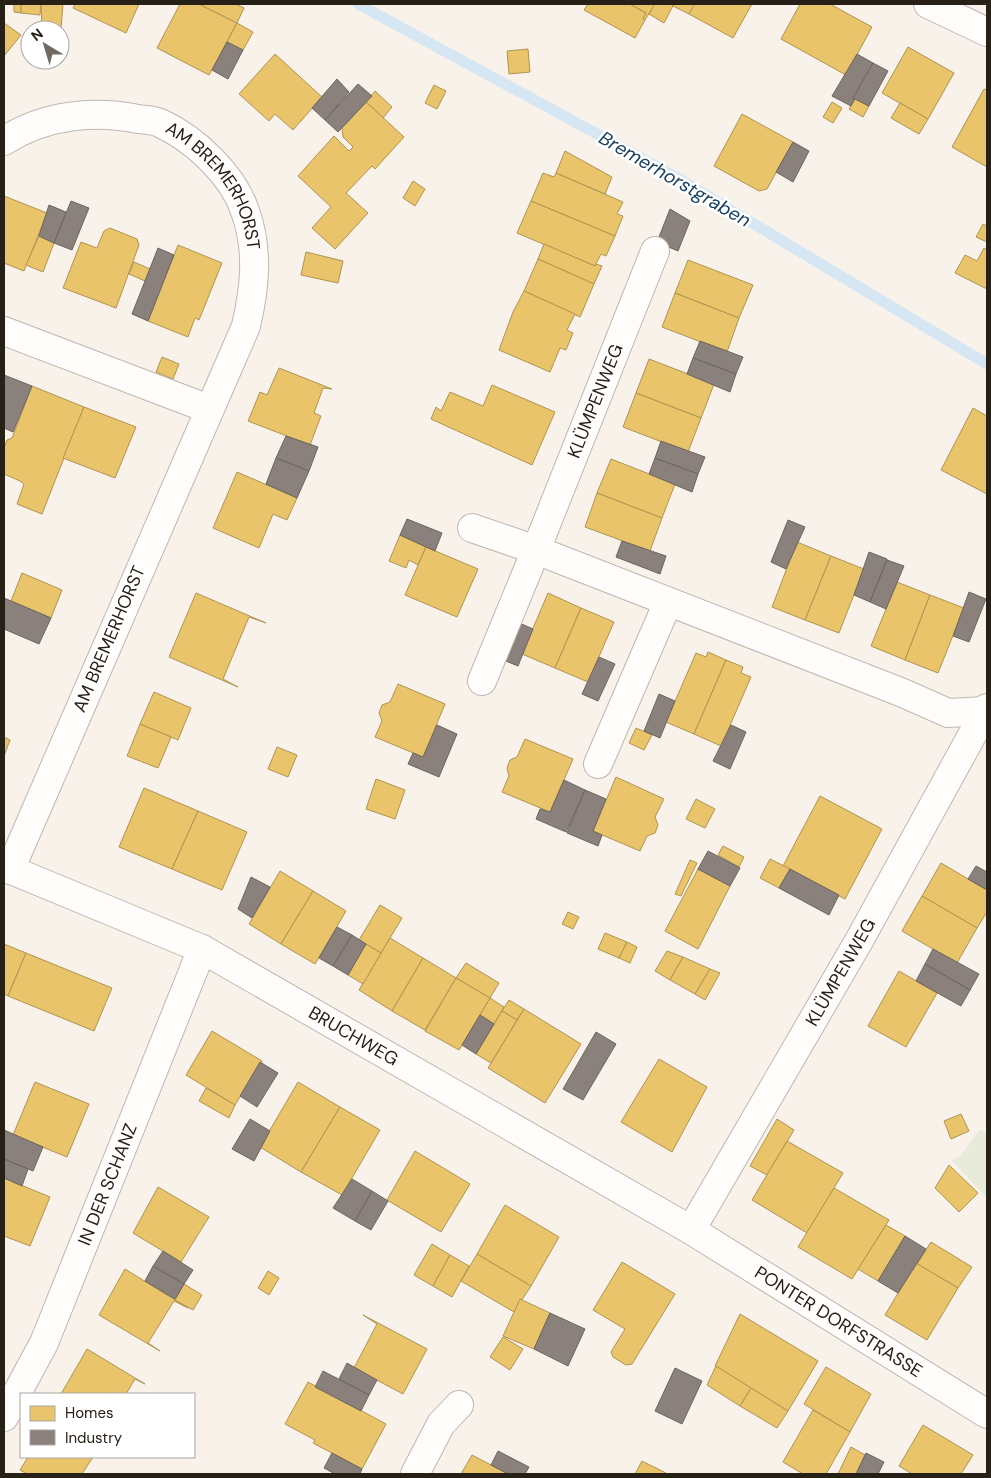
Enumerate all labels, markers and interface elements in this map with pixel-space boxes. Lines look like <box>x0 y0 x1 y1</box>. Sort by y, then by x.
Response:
north arrow <box>20 20 70 70</box>
text: N <box>27 25 47 45</box>
street label: AM BREMERHORST <box>161 116 265 251</box>
water label: Bremerhorstgraben <box>595 125 755 233</box>
street label: KLÜMPENWEG <box>562 341 629 462</box>
street label: AM BREMERHORST <box>67 562 151 716</box>
street label: KLÜMPENWEG <box>800 914 881 1031</box>
street label: BRUCHWEG <box>304 1001 403 1071</box>
street label: IN DER SCHANZ <box>72 1120 143 1249</box>
street label: PONTER DORFSTRASSE <box>750 1260 927 1383</box>
legend <box>20 1393 195 1458</box>
text: Homes <box>65 1403 114 1423</box>
text: Industry <box>65 1428 123 1448</box>

